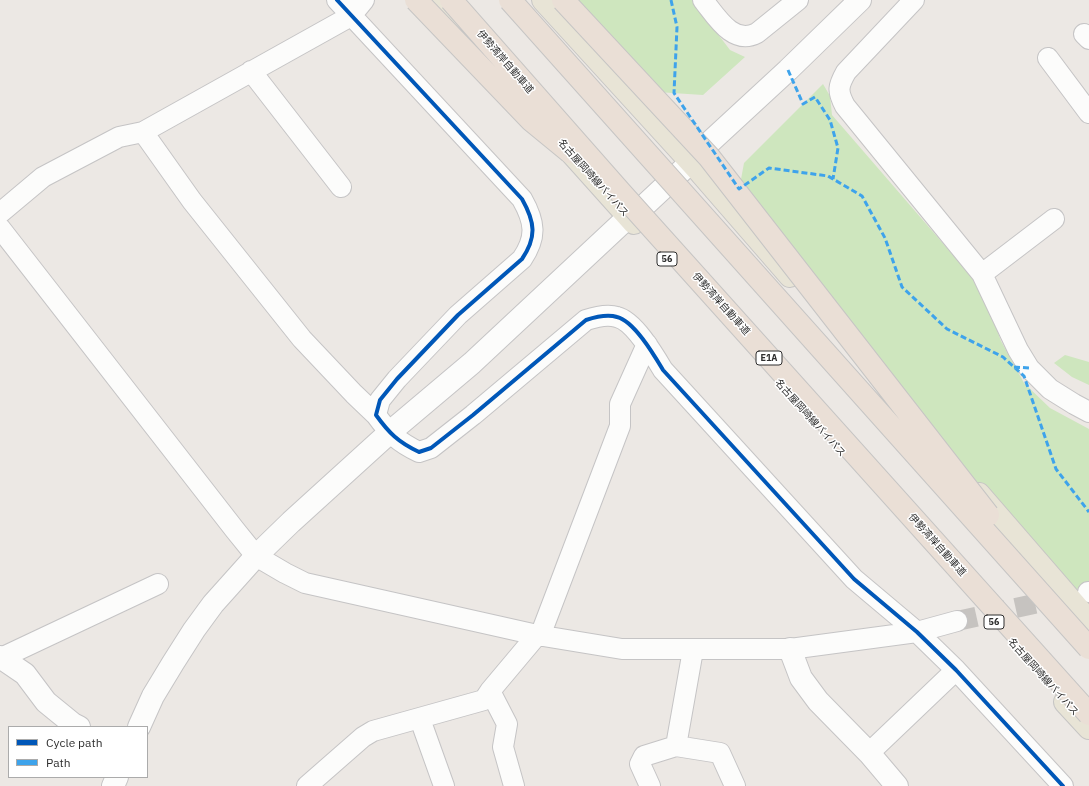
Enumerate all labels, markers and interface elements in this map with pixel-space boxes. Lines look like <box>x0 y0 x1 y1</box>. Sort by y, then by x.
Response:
street label: 伊勢湾岸自動車道 <box>474 28 536 96</box>
street label: 名古屋岡崎線バイパス <box>555 137 631 219</box>
road number: 56 <box>657 252 677 266</box>
street label: 伊勢湾岸自動車道 <box>690 270 752 338</box>
road number: E1A <box>756 351 782 365</box>
street label: 名古屋岡崎線バイパス <box>772 377 848 459</box>
street label: 伊勢湾岸自動車道 <box>906 511 968 579</box>
road number: 56 <box>984 615 1004 629</box>
street label: 名古屋岡崎線バイパス <box>1005 636 1081 718</box>
legend <box>8 726 148 778</box>
text: Cycle path <box>46 735 103 750</box>
text: Path <box>46 755 71 770</box>

